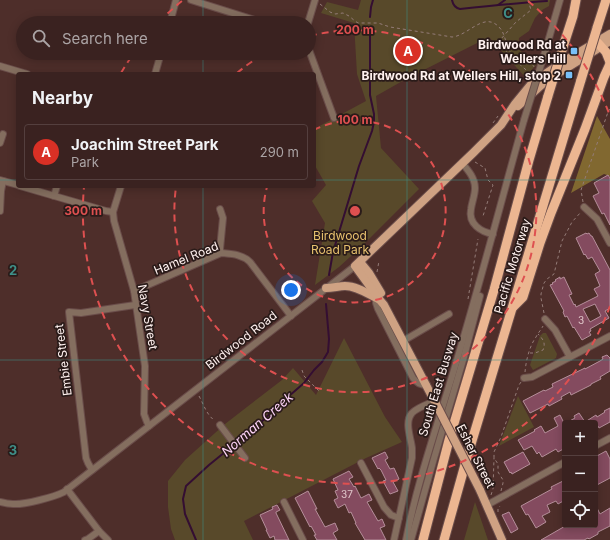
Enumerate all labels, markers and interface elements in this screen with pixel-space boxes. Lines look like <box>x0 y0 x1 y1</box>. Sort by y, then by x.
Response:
text: C <box>503 5 513 21</box>
search box <box>16 16 316 60</box>
text: 200 m <box>336 22 374 37</box>
icon: search <box>30 27 52 49</box>
text: Search here <box>62 29 148 48</box>
pin: A <box>395 36 421 66</box>
place label: Birdwood Rd at Wellers Hill <box>478 37 567 66</box>
marker: Birdwood Rd at Wellers Hill <box>569 46 579 56</box>
place label: Birdwood Rd at Wellers Hill, stop 2 <box>362 68 561 83</box>
marker: Birdwood Rd at Wellers Hill, stop 2 <box>564 70 574 80</box>
text: Nearby <box>32 88 93 108</box>
text: 100 m <box>337 112 373 127</box>
text: Joachim Street Park <box>71 135 219 154</box>
text: A <box>41 144 51 160</box>
text: 290 m <box>260 144 299 160</box>
text: Park <box>71 154 99 170</box>
text: 300 m <box>64 203 102 218</box>
centre of rings <box>348 204 362 218</box>
street label: Pacific Motorway <box>490 216 534 315</box>
park label: Birdwood Road Park <box>311 228 369 257</box>
street label: Hamel Road <box>151 238 221 278</box>
text: 2 <box>9 262 17 278</box>
your location <box>281 280 301 300</box>
street label: Navy Street <box>135 283 161 351</box>
street label: Birdwood Road <box>202 308 280 372</box>
house number: 3 <box>578 314 584 326</box>
street label: Embie Street <box>51 323 75 397</box>
street label: South East Busway <box>415 330 461 438</box>
water label: Norman Creek <box>218 388 297 459</box>
map controls <box>562 420 598 528</box>
button: + <box>562 420 598 456</box>
street label: Esher Street <box>454 422 498 490</box>
text: 3 <box>9 442 17 458</box>
button: − <box>562 456 598 492</box>
house number: 37 <box>341 488 353 500</box>
button: locate <box>562 492 598 528</box>

